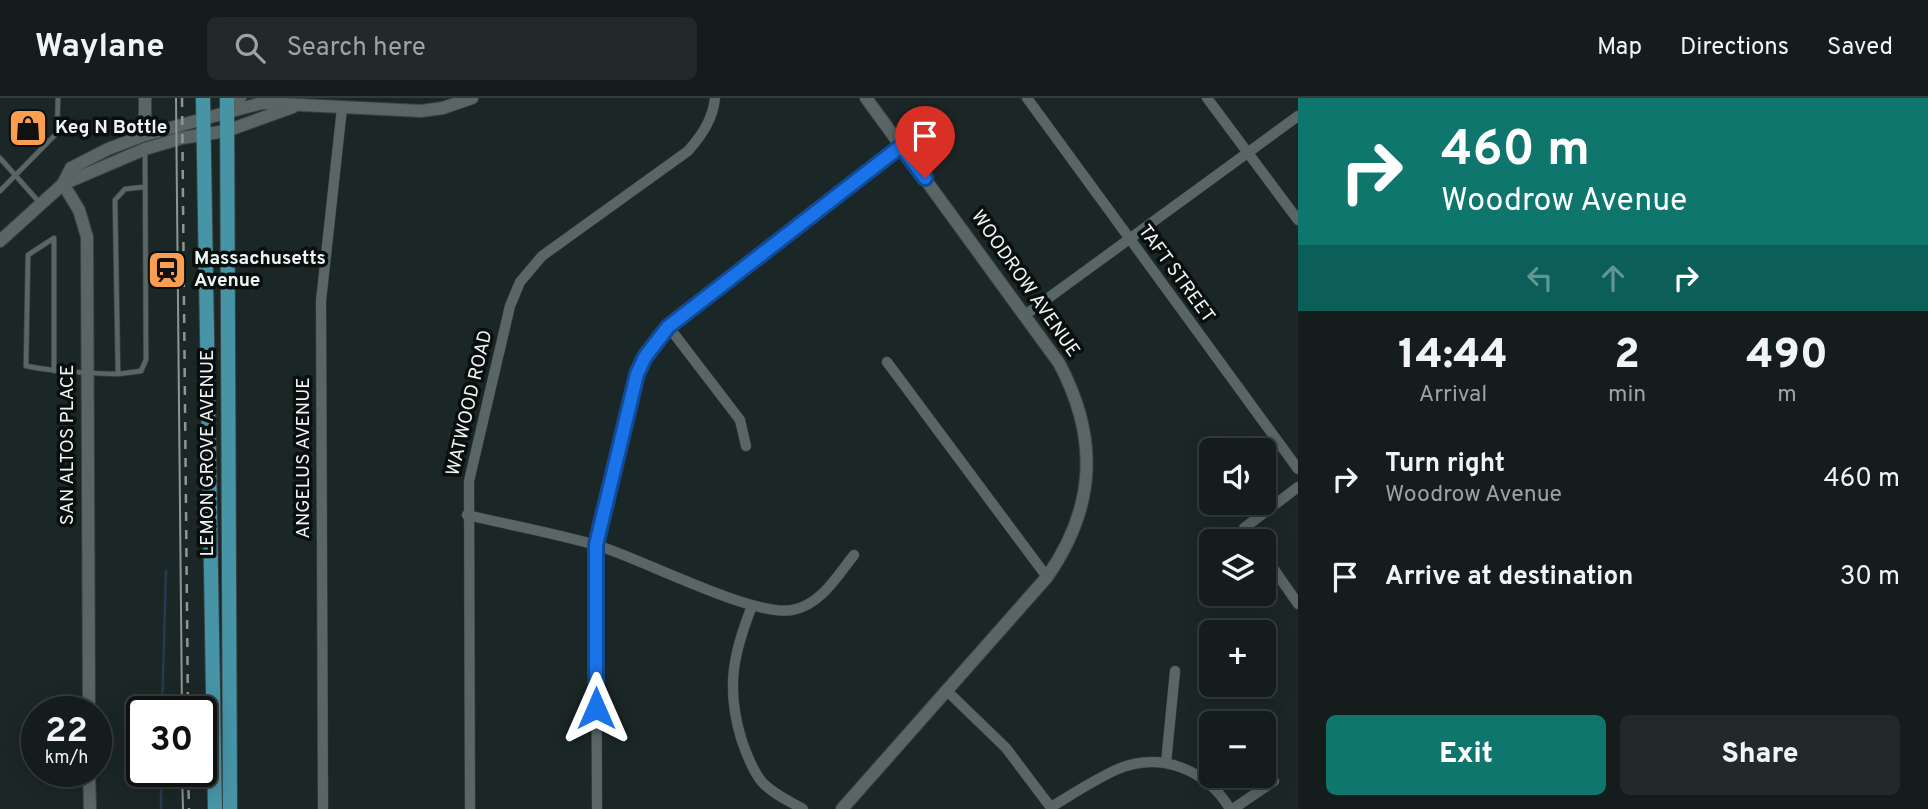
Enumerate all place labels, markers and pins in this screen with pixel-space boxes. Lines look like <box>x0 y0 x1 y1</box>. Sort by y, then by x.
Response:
pin <box>895 106 955 178</box>
shop icon: Keg N Bottle <box>7 107 49 149</box>
place label: Keg N Bottle <box>55 116 167 140</box>
place label: Massachusetts Avenue <box>194 247 326 293</box>
station icon: Massachusetts Avenue <box>146 249 188 291</box>

